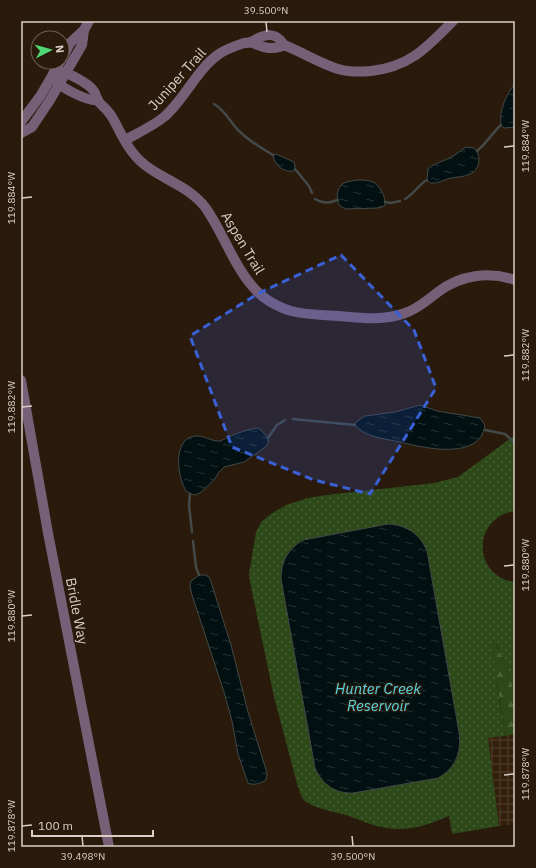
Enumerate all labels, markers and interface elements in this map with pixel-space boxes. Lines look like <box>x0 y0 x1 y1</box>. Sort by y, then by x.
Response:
text: 39.500°N <box>244 4 288 17</box>
north arrow <box>30 30 70 70</box>
text: N <box>53 44 67 54</box>
street label: Juniper Trail <box>144 44 210 114</box>
text: 119.884°W <box>519 120 532 172</box>
text: 119.884°W <box>5 172 18 224</box>
street label: Aspen Trail <box>217 208 269 278</box>
text: 119.882°W <box>519 329 532 381</box>
text: 119.882°W <box>5 381 18 433</box>
text: 119.880°W <box>519 539 532 591</box>
street label: Bridle Way <box>62 576 92 646</box>
text: 119.880°W <box>5 590 18 642</box>
water label: Hunter Creek Reservoir <box>335 679 421 715</box>
text: 119.878°W <box>519 748 532 800</box>
text: 119.878°W <box>5 800 18 852</box>
scale bar <box>32 812 153 838</box>
text: 100 m <box>38 818 73 833</box>
text: 39.498°N <box>61 850 105 863</box>
text: 39.500°N <box>331 850 375 863</box>

